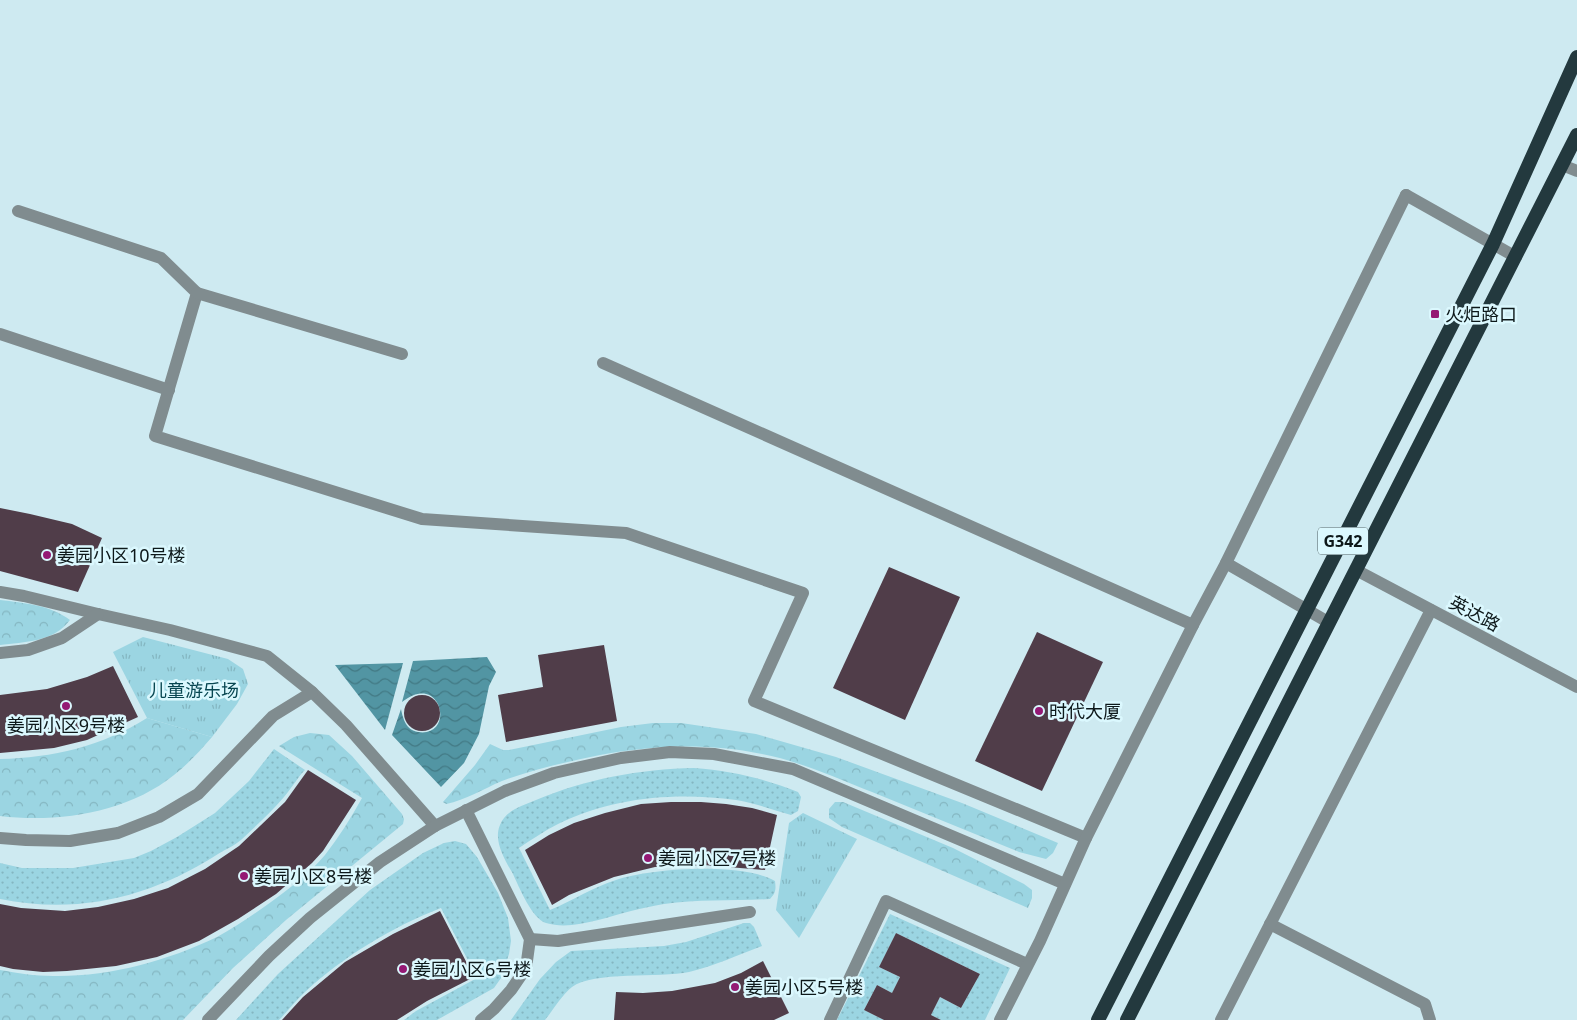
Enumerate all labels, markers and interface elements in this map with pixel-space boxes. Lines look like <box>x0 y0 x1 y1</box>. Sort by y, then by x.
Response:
place label: 火炬路口 <box>1445 302 1517 326</box>
marker: 火炬路口 <box>1429 308 1441 320</box>
road number: G342 <box>1318 528 1368 554</box>
place label: 姜园小区10号楼 <box>57 543 186 567</box>
marker: 姜园小区10号楼 <box>41 549 53 561</box>
street label: 英达路 <box>1446 590 1504 636</box>
park label: 儿童游乐场 <box>149 678 239 702</box>
place label: 时代大厦 <box>1049 699 1121 723</box>
marker: 姜园小区9号楼 <box>60 700 72 712</box>
marker: 时代大厦 <box>1033 705 1045 717</box>
place label: 姜园小区9号楼 <box>7 713 125 737</box>
place label: 姜园小区7号楼 <box>658 846 776 870</box>
marker: 姜园小区7号楼 <box>642 852 654 864</box>
place label: 姜园小区8号楼 <box>254 864 372 888</box>
marker: 姜园小区8号楼 <box>238 870 250 882</box>
place label: 姜园小区6号楼 <box>413 957 531 981</box>
marker: 姜园小区6号楼 <box>397 963 409 975</box>
place label: 姜园小区5号楼 <box>745 975 863 999</box>
marker: 姜园小区5号楼 <box>729 981 741 993</box>

